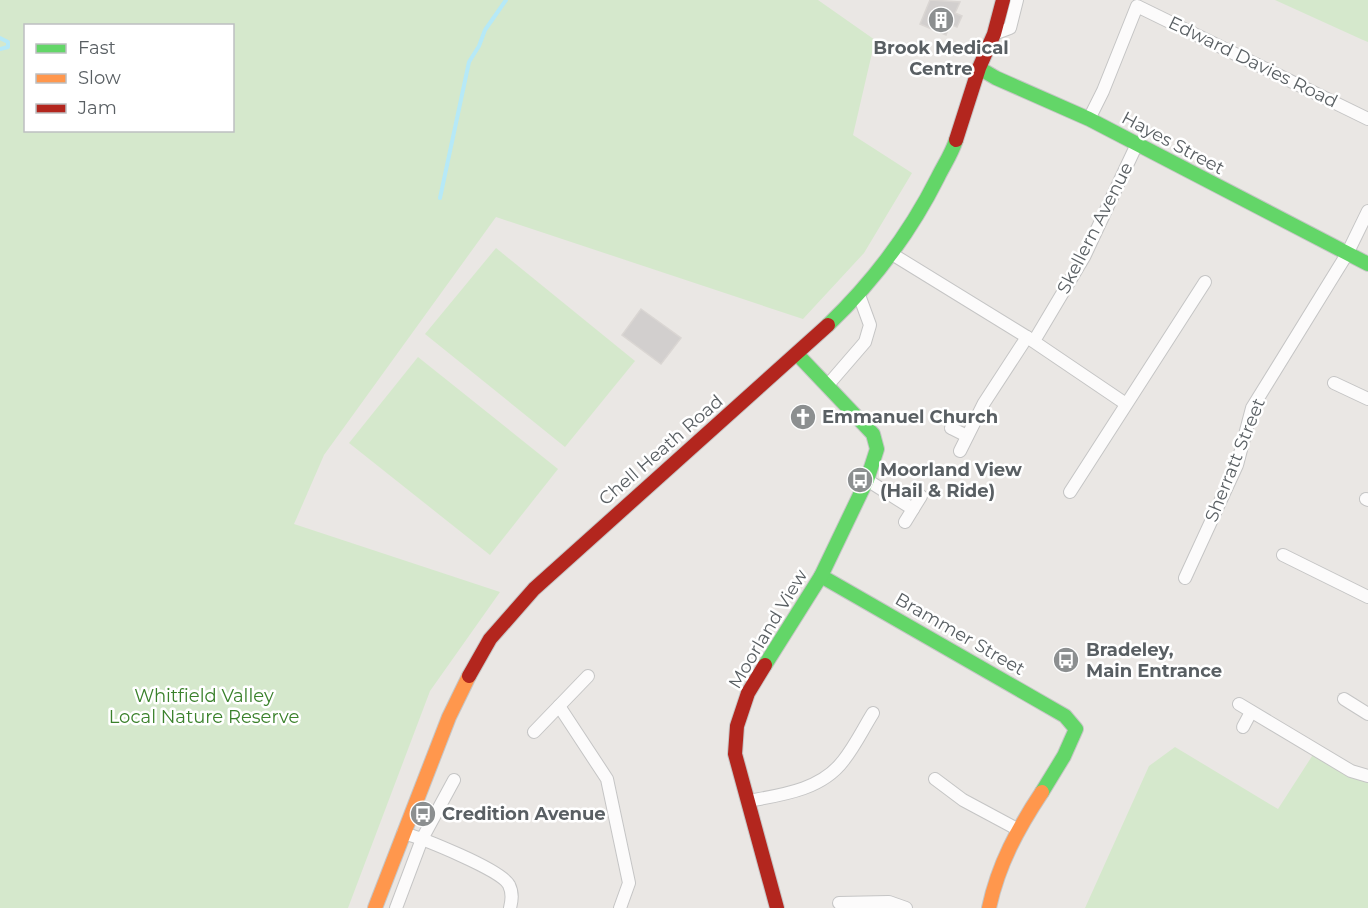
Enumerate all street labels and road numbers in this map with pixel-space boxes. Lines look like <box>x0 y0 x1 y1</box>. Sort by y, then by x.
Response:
street label: Edward Davies Road <box>1165 11 1341 113</box>
street label: Hayes Street <box>1118 107 1228 179</box>
street label: Skellern Avenue <box>1052 158 1138 297</box>
street label: Chell Heath Road <box>594 390 728 510</box>
street label: Sherratt Street <box>1200 395 1270 525</box>
street label: Moorland View <box>724 565 812 693</box>
street label: Brammer Street <box>891 588 1029 680</box>

